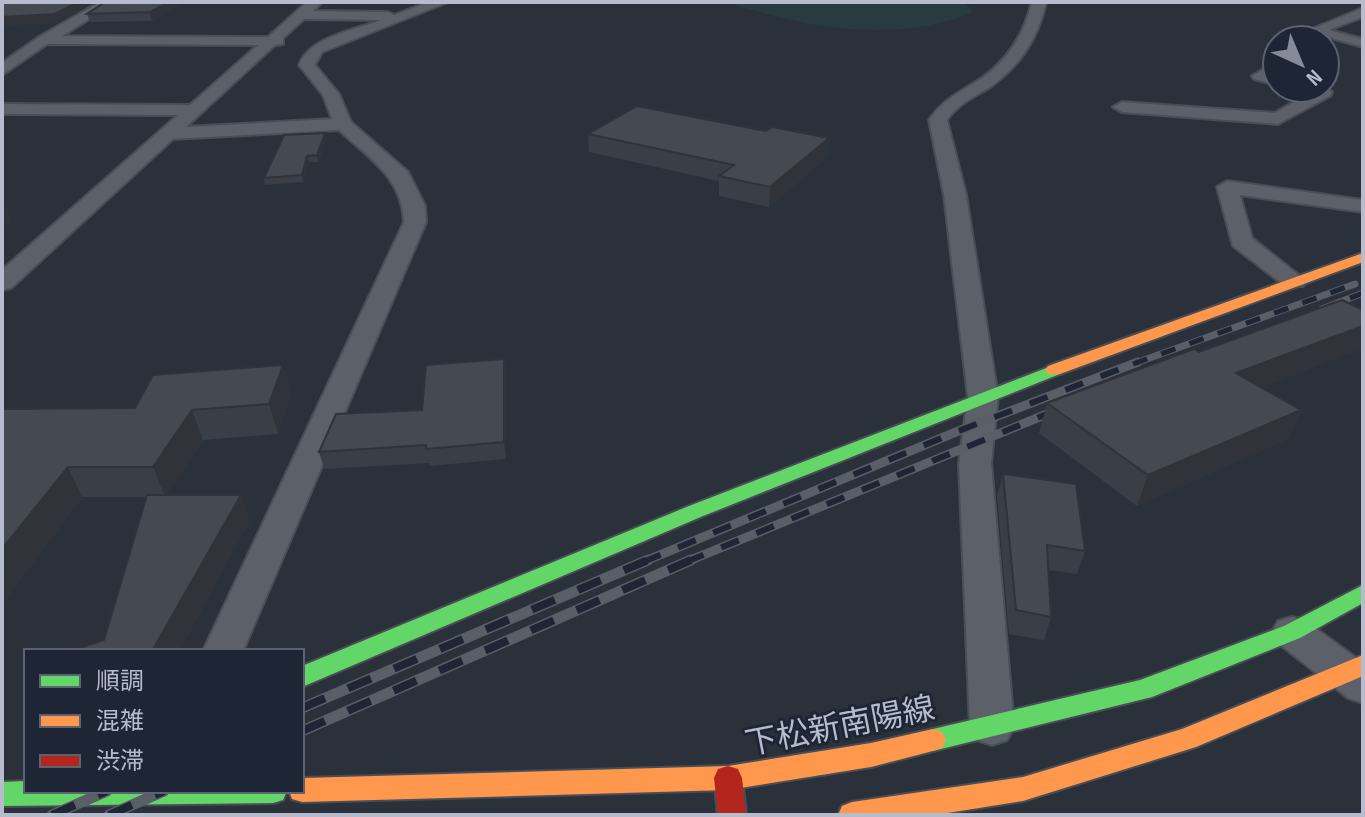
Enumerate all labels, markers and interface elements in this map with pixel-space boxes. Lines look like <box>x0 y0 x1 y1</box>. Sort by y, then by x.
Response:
north arrow <box>1261 24 1341 104</box>
text: N <box>1300 64 1327 91</box>
legend <box>24 649 304 793</box>
text: 順調 <box>96 667 144 696</box>
street label: 下松新南陽線 <box>742 690 938 764</box>
text: 混雑 <box>96 707 144 736</box>
text: 渋滞 <box>96 747 144 776</box>

